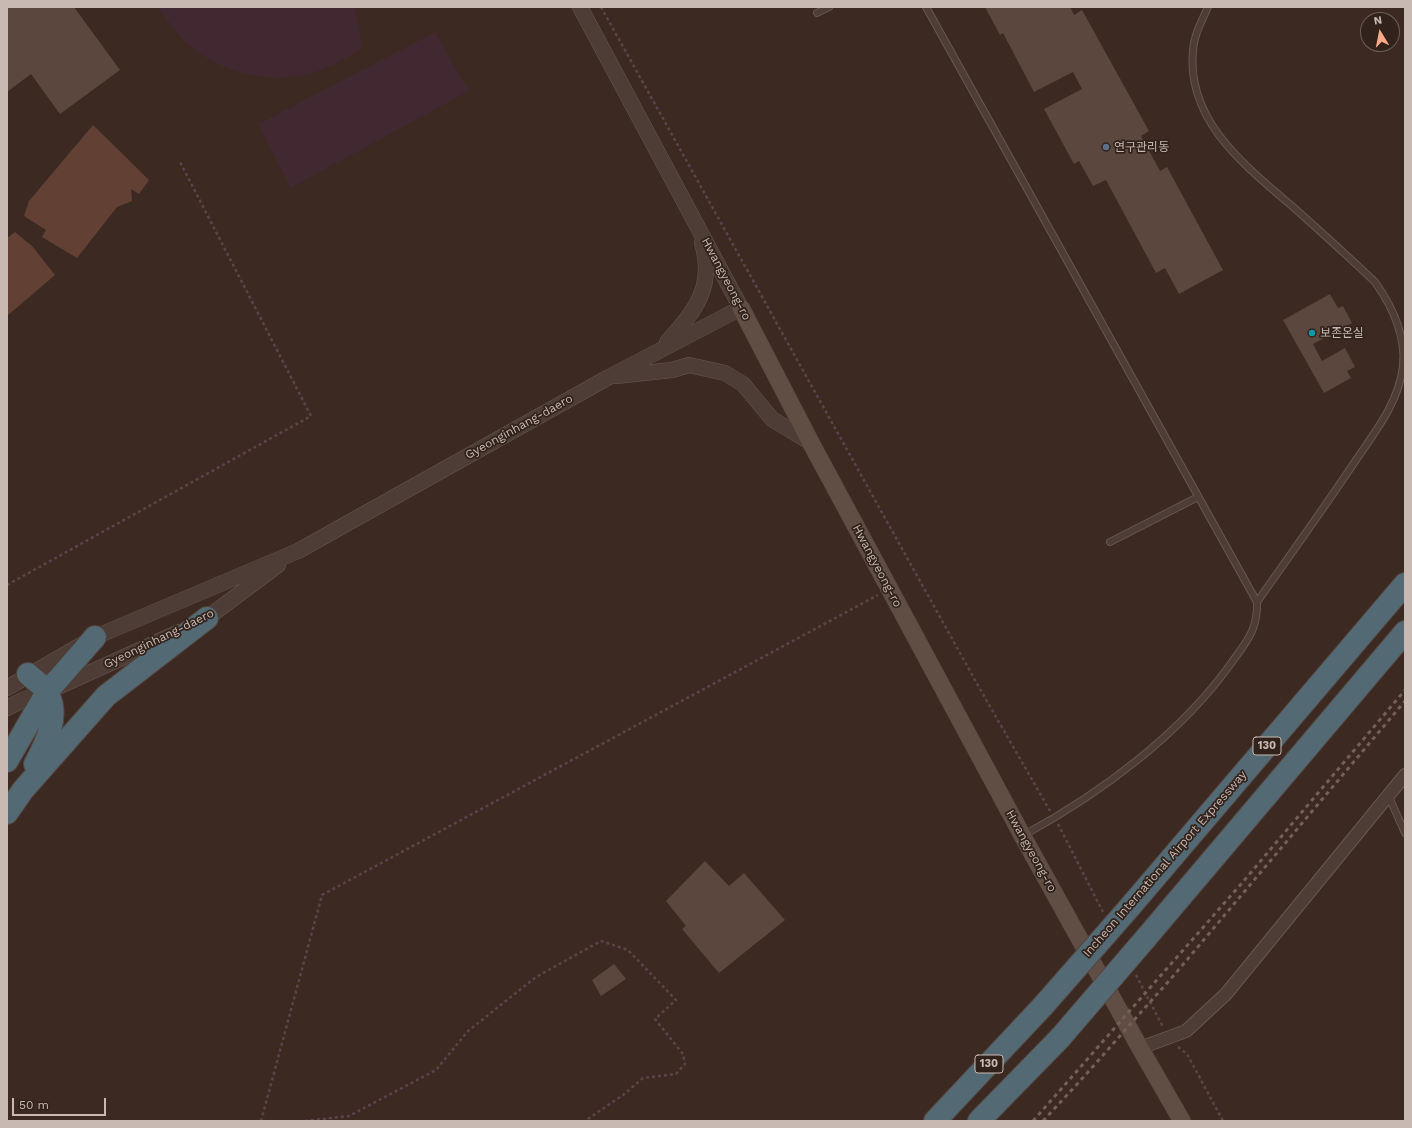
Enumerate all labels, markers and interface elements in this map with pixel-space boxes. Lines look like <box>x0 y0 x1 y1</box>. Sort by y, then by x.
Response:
north arrow <box>1360 12 1400 52</box>
text: N <box>1373 14 1383 28</box>
place label: 연구관리동 <box>1114 140 1169 154</box>
marker: 연구관리동 <box>1101 142 1111 152</box>
street label: Hwangyeong-ro <box>698 235 754 323</box>
place label: 보존온실 <box>1320 326 1364 340</box>
marker: 보존온실 <box>1307 328 1317 338</box>
street label: Gyeonginhang-daero <box>463 391 575 463</box>
street label: Hwangyeong-ro <box>849 522 905 610</box>
street label: Gyeonginhang-daero <box>102 606 216 672</box>
road number: 130 <box>1253 737 1281 755</box>
street label: Incheon International Airport Expressway <box>1080 768 1250 960</box>
street label: Hwangyeong-ro <box>1003 808 1059 894</box>
road number: 130 <box>975 1055 1003 1073</box>
scale bar <box>14 1090 108 1116</box>
text: 50 m <box>19 1098 49 1112</box>

